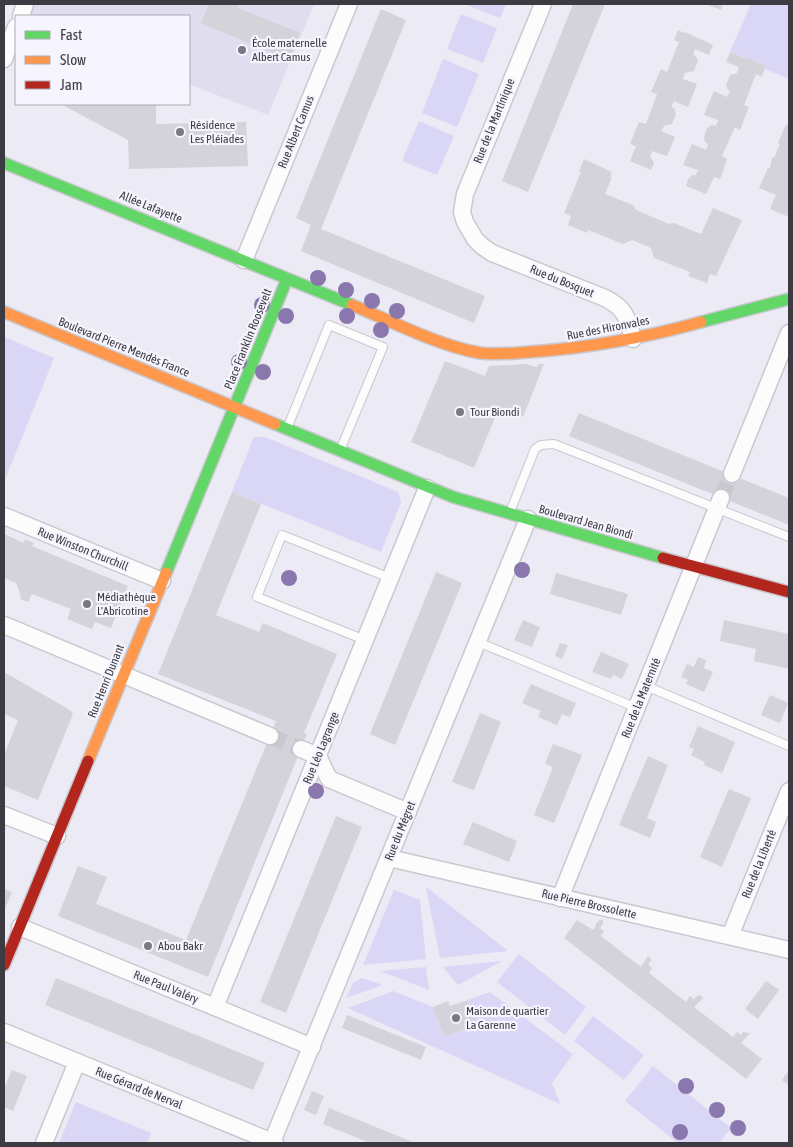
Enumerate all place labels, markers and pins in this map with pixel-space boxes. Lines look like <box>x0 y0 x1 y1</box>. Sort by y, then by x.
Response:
place label: École maternelle Albert Camus <box>252 36 327 64</box>
marker: École maternelle Albert Camus <box>236 44 248 56</box>
place label: Résidence Les Pléiades <box>190 118 244 146</box>
marker: Résidence Les Pléiades <box>174 126 186 138</box>
place label: Tour Biondi <box>470 405 520 419</box>
marker: Tour Biondi <box>454 406 466 418</box>
place label: Médiathèque L'Abricotine <box>97 590 156 618</box>
marker: Médiathèque L'Abricotine <box>81 598 93 610</box>
place label: Abou Bakr <box>158 939 203 953</box>
marker: Abou Bakr <box>142 940 154 952</box>
place label: Maison de quartier La Garenne <box>466 1004 549 1032</box>
marker: Maison de quartier La Garenne <box>450 1012 462 1024</box>

